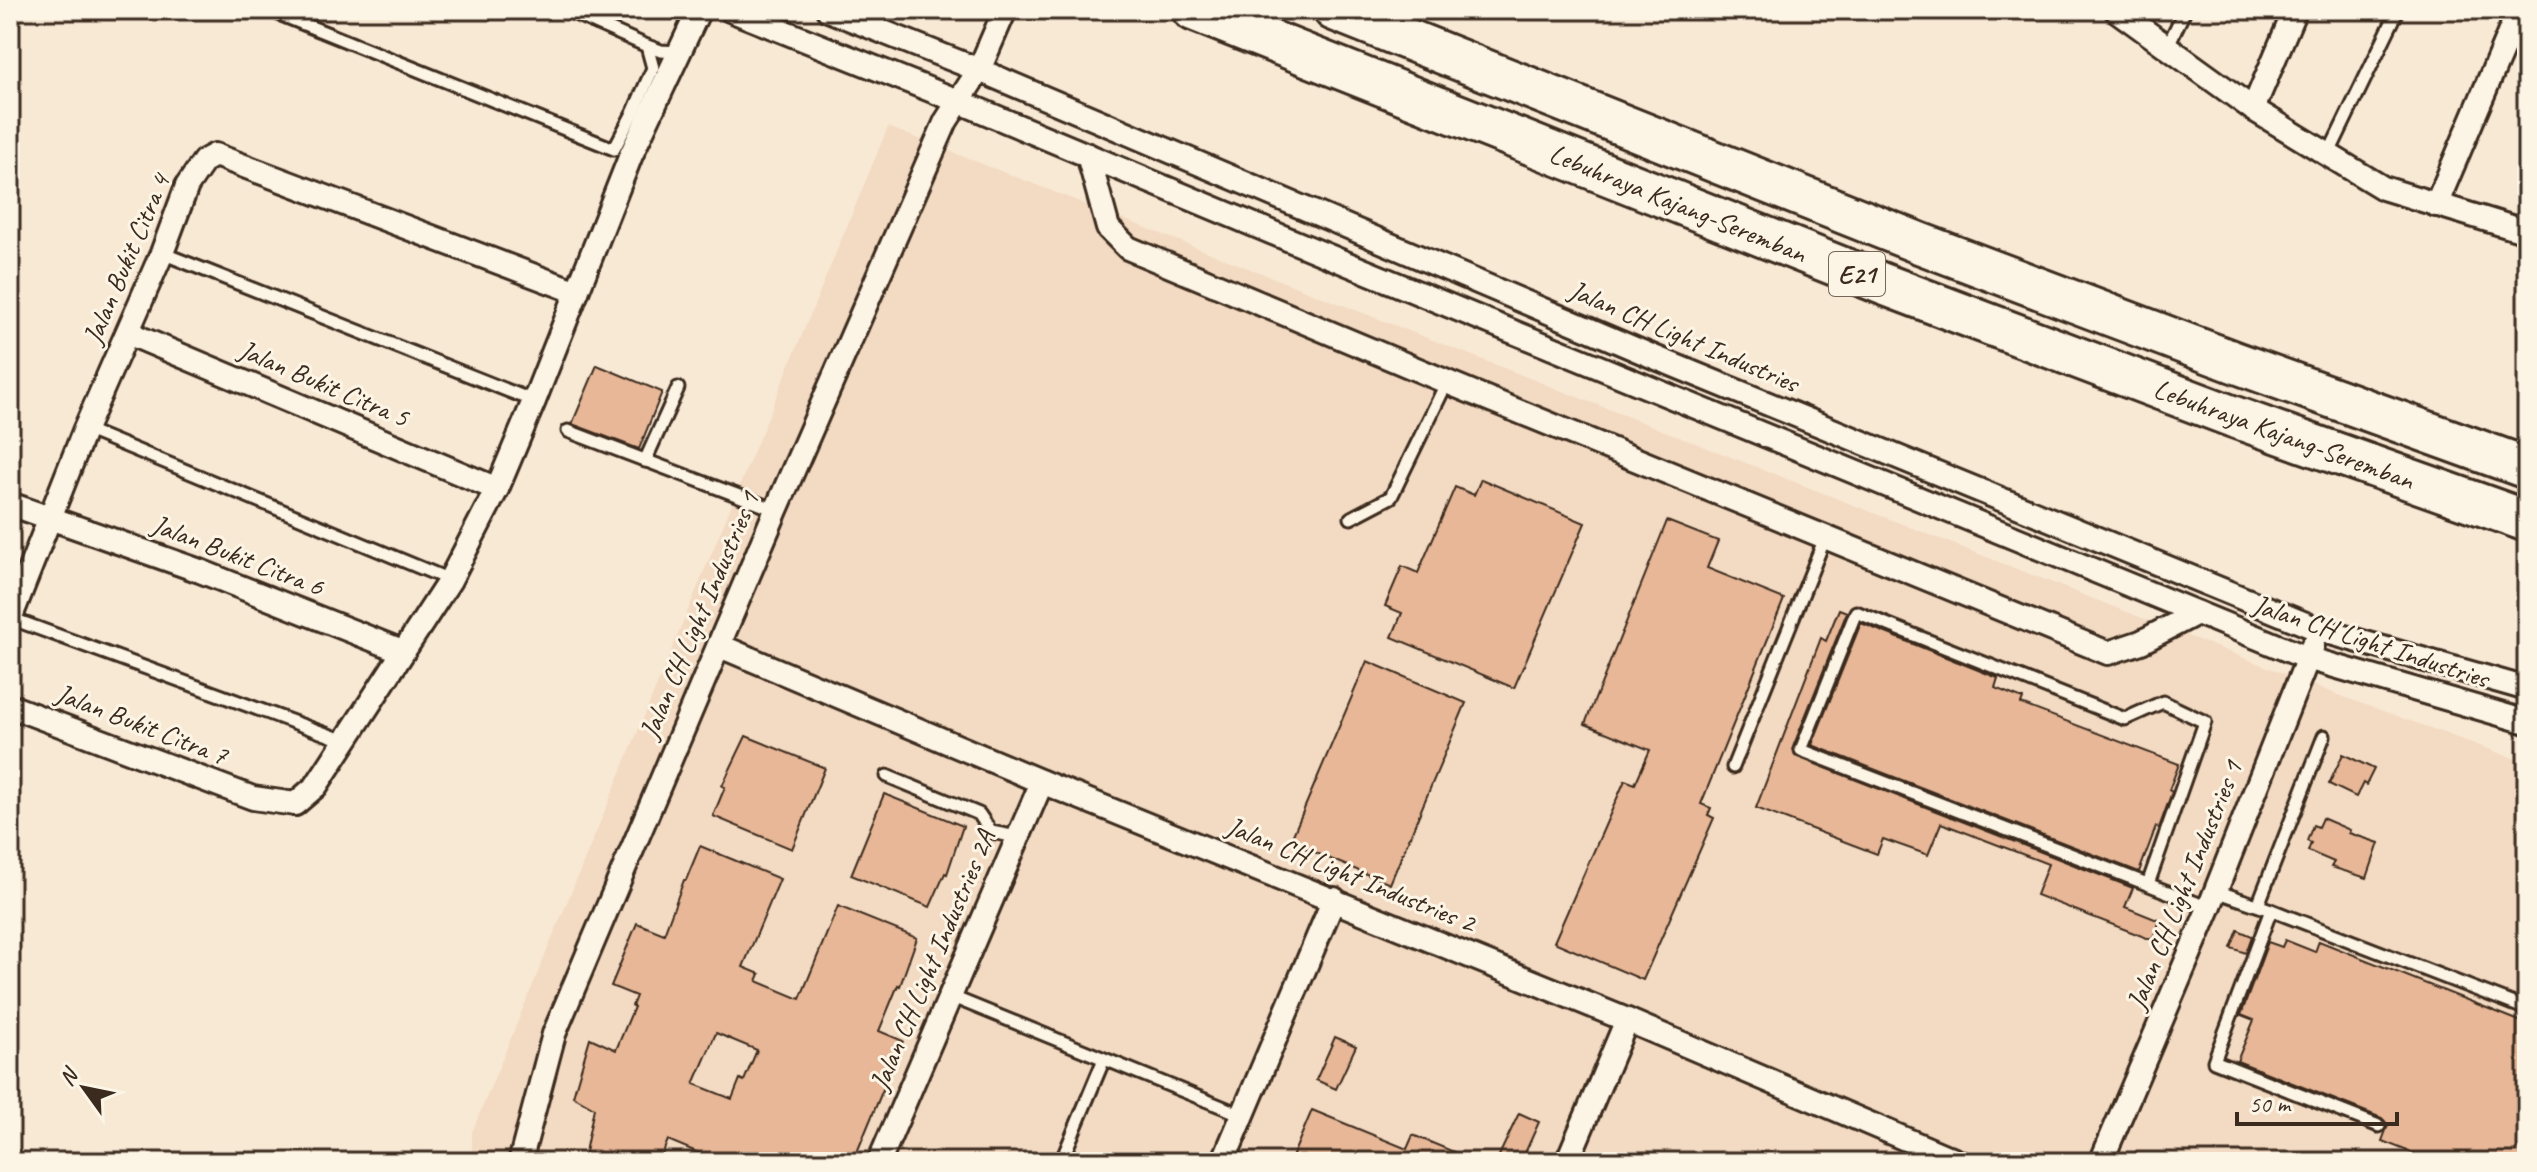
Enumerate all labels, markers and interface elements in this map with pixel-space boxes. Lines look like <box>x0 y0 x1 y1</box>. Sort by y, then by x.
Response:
street label: Lebuhraya Kajang-Seremban <box>1544 135 1813 271</box>
street label: Jalan Bukit Citra 4 <box>74 167 178 351</box>
road number: E21 <box>1829 252 1885 296</box>
street label: Jalan CH Light Industries <box>1562 271 1806 401</box>
street label: Jalan Bukit Citra 5 <box>232 331 415 435</box>
street label: Lebuhraya Kajang-Seremban <box>2149 371 2420 498</box>
street label: Jalan CH Light Industries 1 <box>630 485 767 746</box>
street label: Jalan Bukit Citra 6 <box>145 506 330 604</box>
street label: Jalan CH Light Industries <box>2247 586 2496 696</box>
street label: Jalan Bukit Citra 7 <box>49 675 234 773</box>
street label: Jalan CH Light Industries 1 <box>2117 754 2250 1016</box>
street label: Jalan CH Light Industries 2 <box>1220 807 1483 941</box>
street label: Jalan CH Light Industries 2A <box>861 823 1003 1097</box>
north arrow <box>44 1048 124 1128</box>
text: N <box>53 1061 85 1091</box>
scale bar <box>2237 1076 2397 1126</box>
text: 50 m <box>2249 1089 2292 1119</box>

